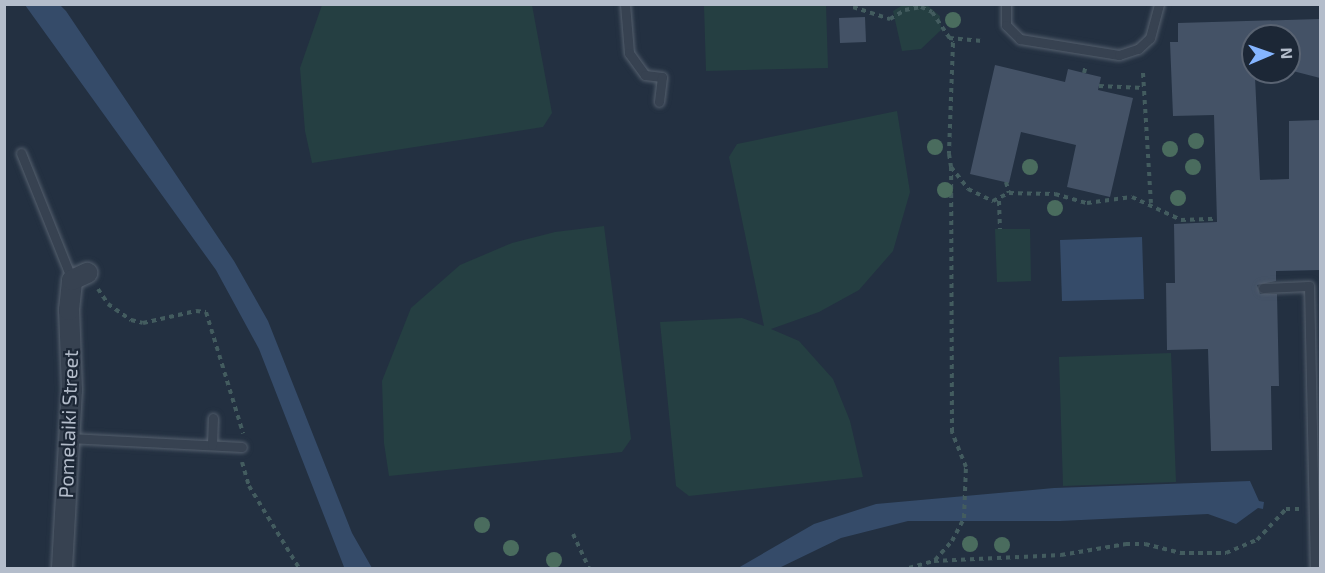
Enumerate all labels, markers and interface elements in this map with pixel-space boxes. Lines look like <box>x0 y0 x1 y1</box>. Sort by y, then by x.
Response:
north arrow <box>1241 24 1301 84</box>
text: N <box>1278 47 1297 60</box>
street label: Pomelaiki Street <box>53 349 83 499</box>

